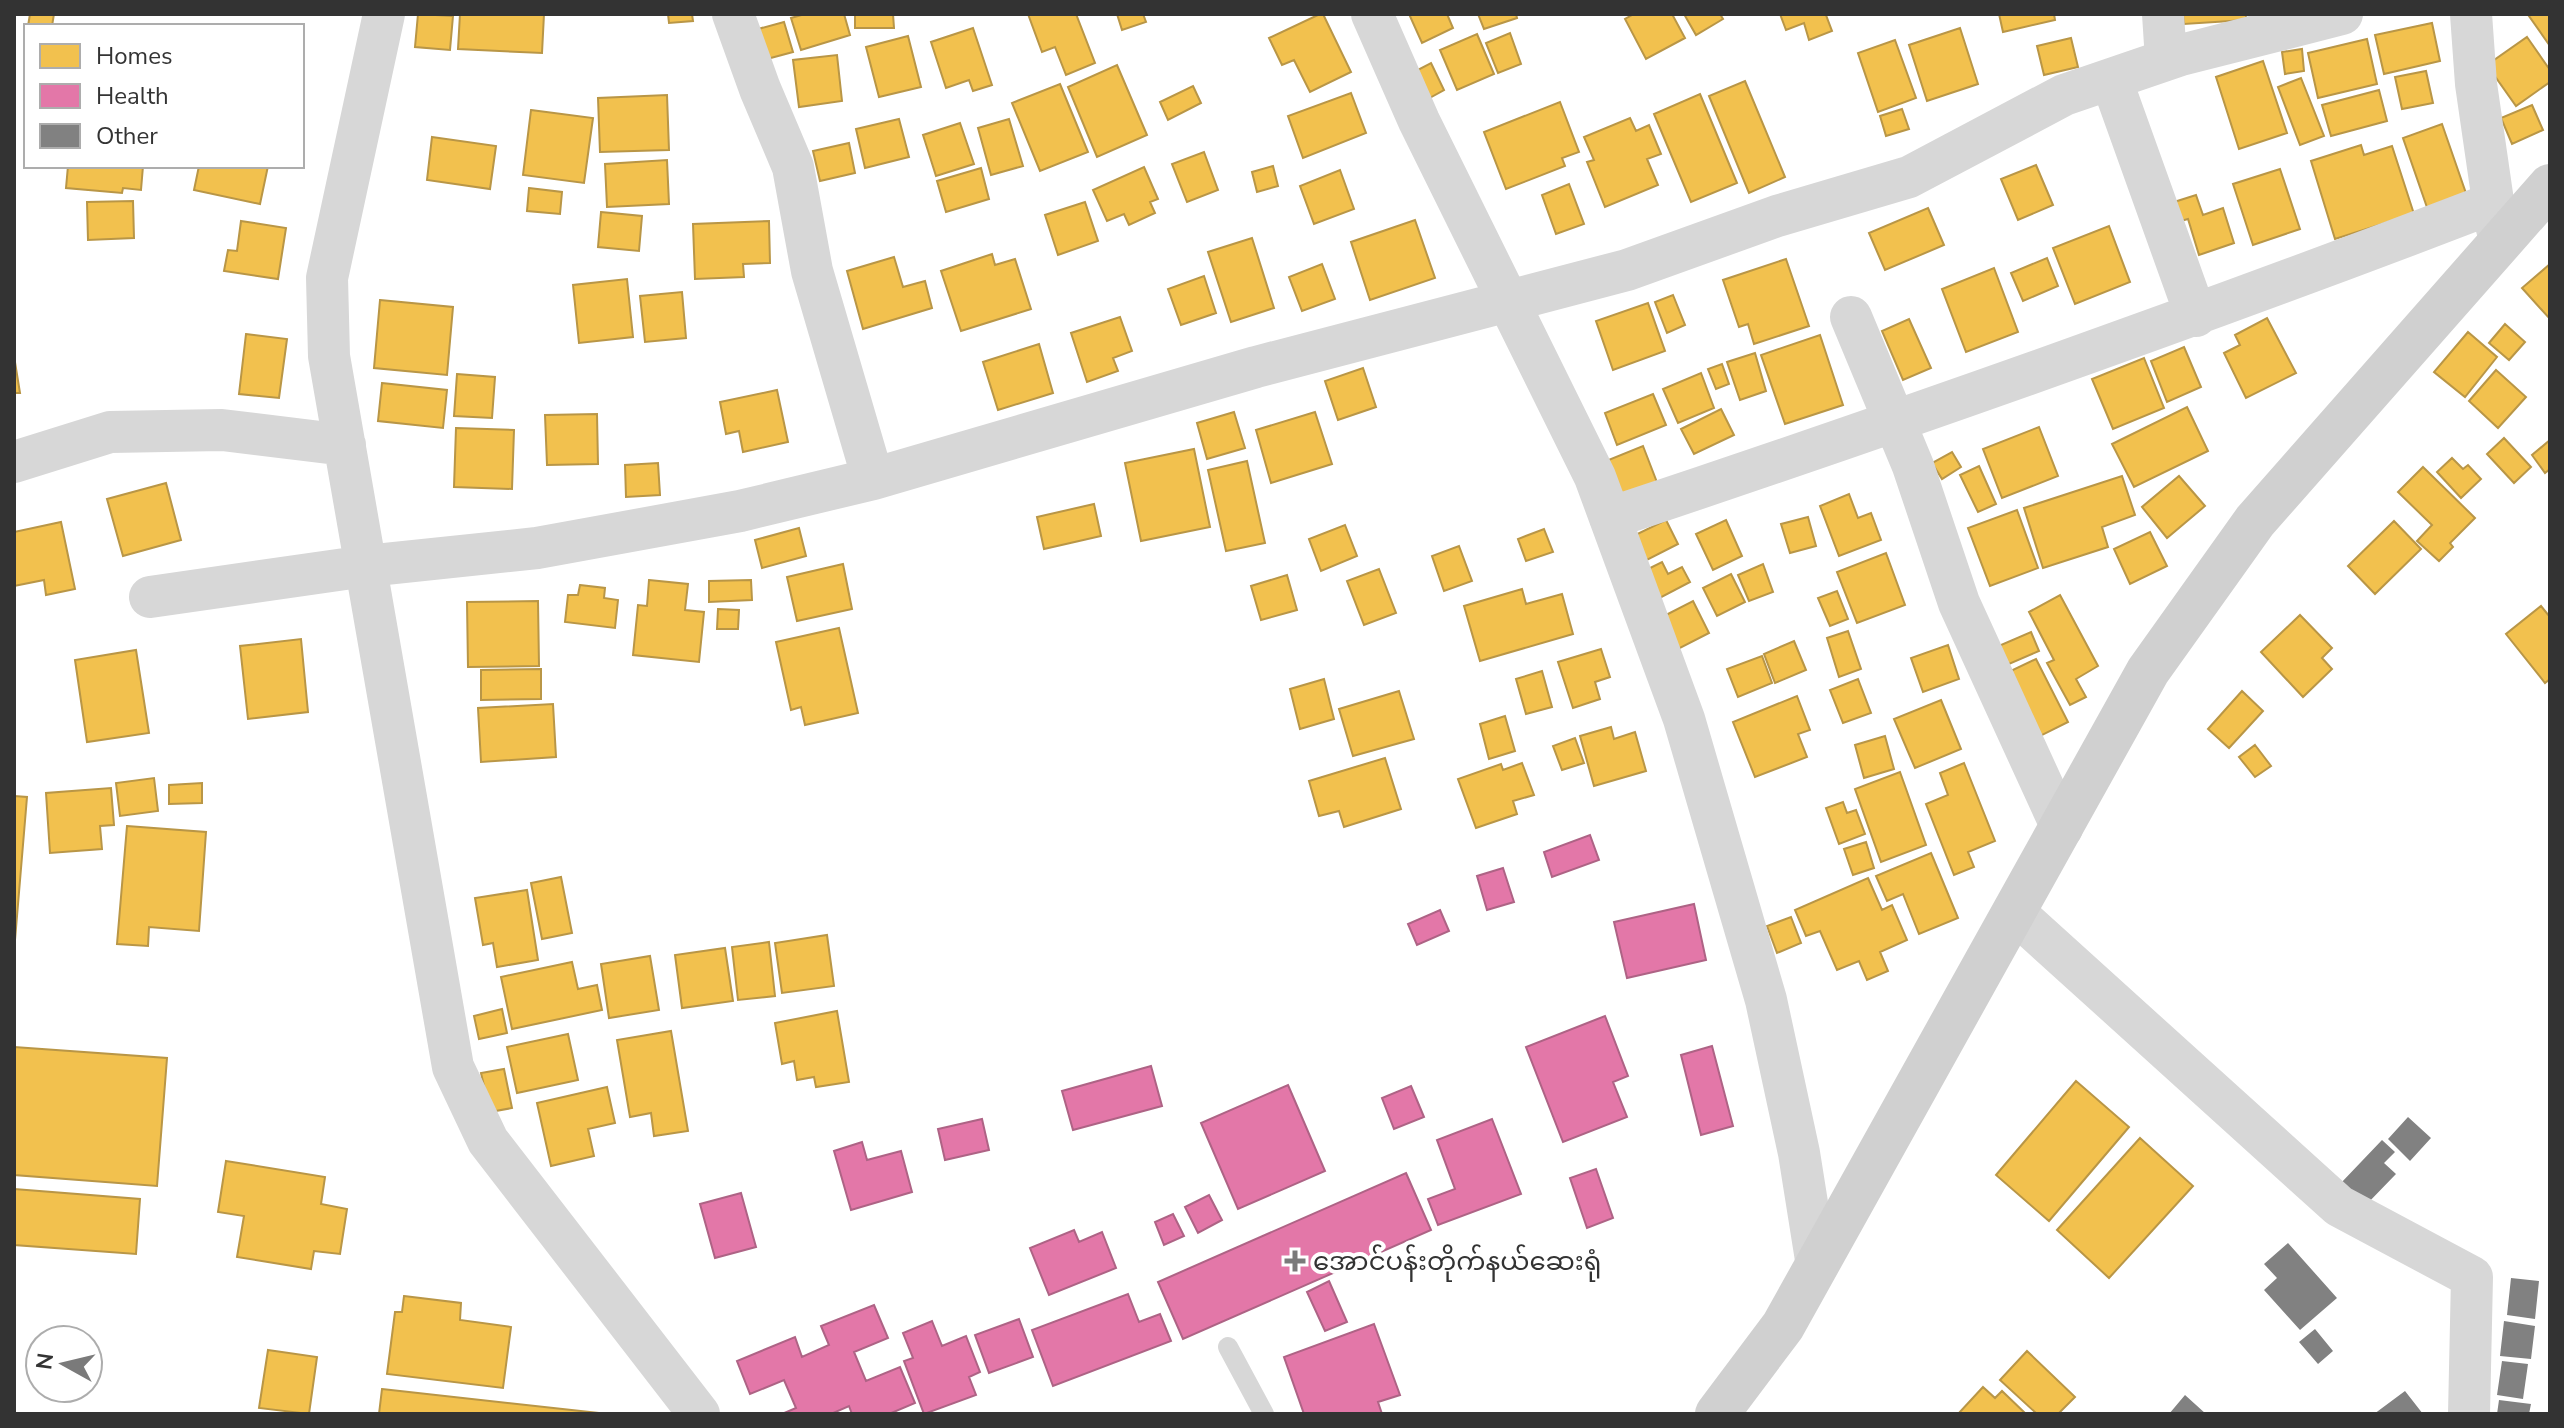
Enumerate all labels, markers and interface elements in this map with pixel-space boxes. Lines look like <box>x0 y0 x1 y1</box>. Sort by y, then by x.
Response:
legend <box>24 24 304 168</box>
text: Homes <box>96 40 172 72</box>
text: Health <box>96 80 169 112</box>
text: Other <box>96 120 158 152</box>
place label: အောင်ပန်းတိုက်နယ်ဆေးရုံ <box>1313 1244 1602 1282</box>
marker: အောင်ပန်းတိုက်နယ်ဆေးရုံ <box>1284 1250 1306 1272</box>
north arrow <box>24 1324 104 1404</box>
text: N <box>29 1351 61 1372</box>

